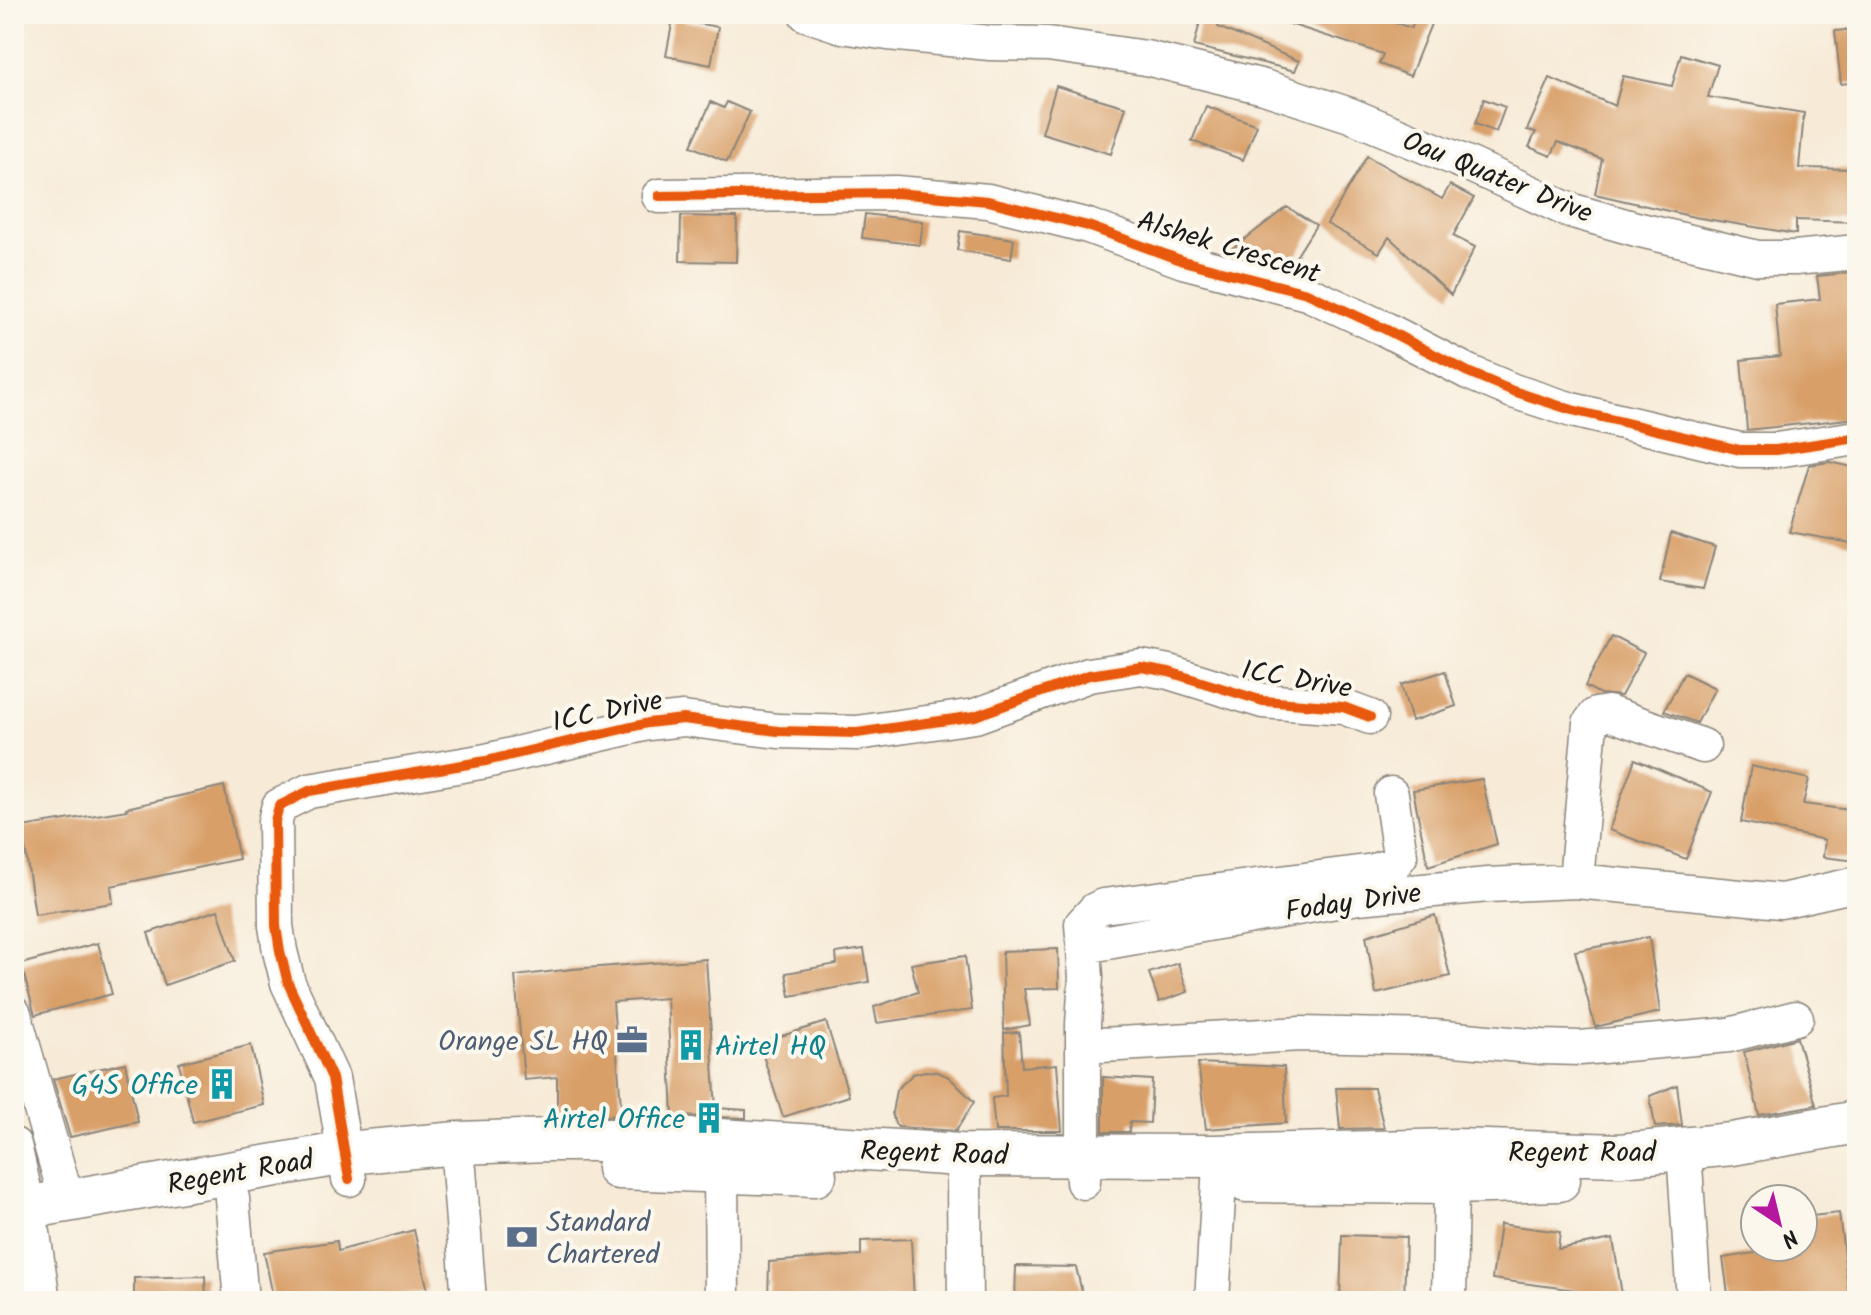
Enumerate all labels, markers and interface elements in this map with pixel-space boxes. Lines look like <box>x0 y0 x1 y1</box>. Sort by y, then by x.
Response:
street label: Oau Quater Drive <box>1395 120 1599 237</box>
street label: Alshek Crescent <box>1131 199 1326 298</box>
street label: ICC Drive <box>1238 649 1356 712</box>
street label: ICC Drive <box>548 679 667 746</box>
street label: Foday Drive <box>1282 872 1425 935</box>
place label: Orange SL HQ <box>438 1020 608 1065</box>
office icon: Orange SL HQ <box>615 1023 649 1057</box>
place label: Airtel HQ <box>715 1025 826 1070</box>
building icon: Airtel HQ <box>674 1028 708 1062</box>
place label: G4S Office <box>72 1064 198 1109</box>
building icon: G4S Office <box>205 1067 239 1101</box>
place label: Airtel Office <box>543 1098 685 1143</box>
building icon: Airtel Office <box>692 1101 726 1135</box>
street label: Regent Road <box>859 1129 1010 1180</box>
street label: Regent Road <box>1508 1131 1657 1176</box>
street label: Regent Road <box>164 1138 318 1208</box>
north arrow <box>1739 1183 1819 1263</box>
place label: Standard Chartered <box>546 1201 660 1278</box>
text: N <box>1773 1219 1805 1256</box>
bank icon: Standard Chartered <box>505 1220 539 1254</box>

